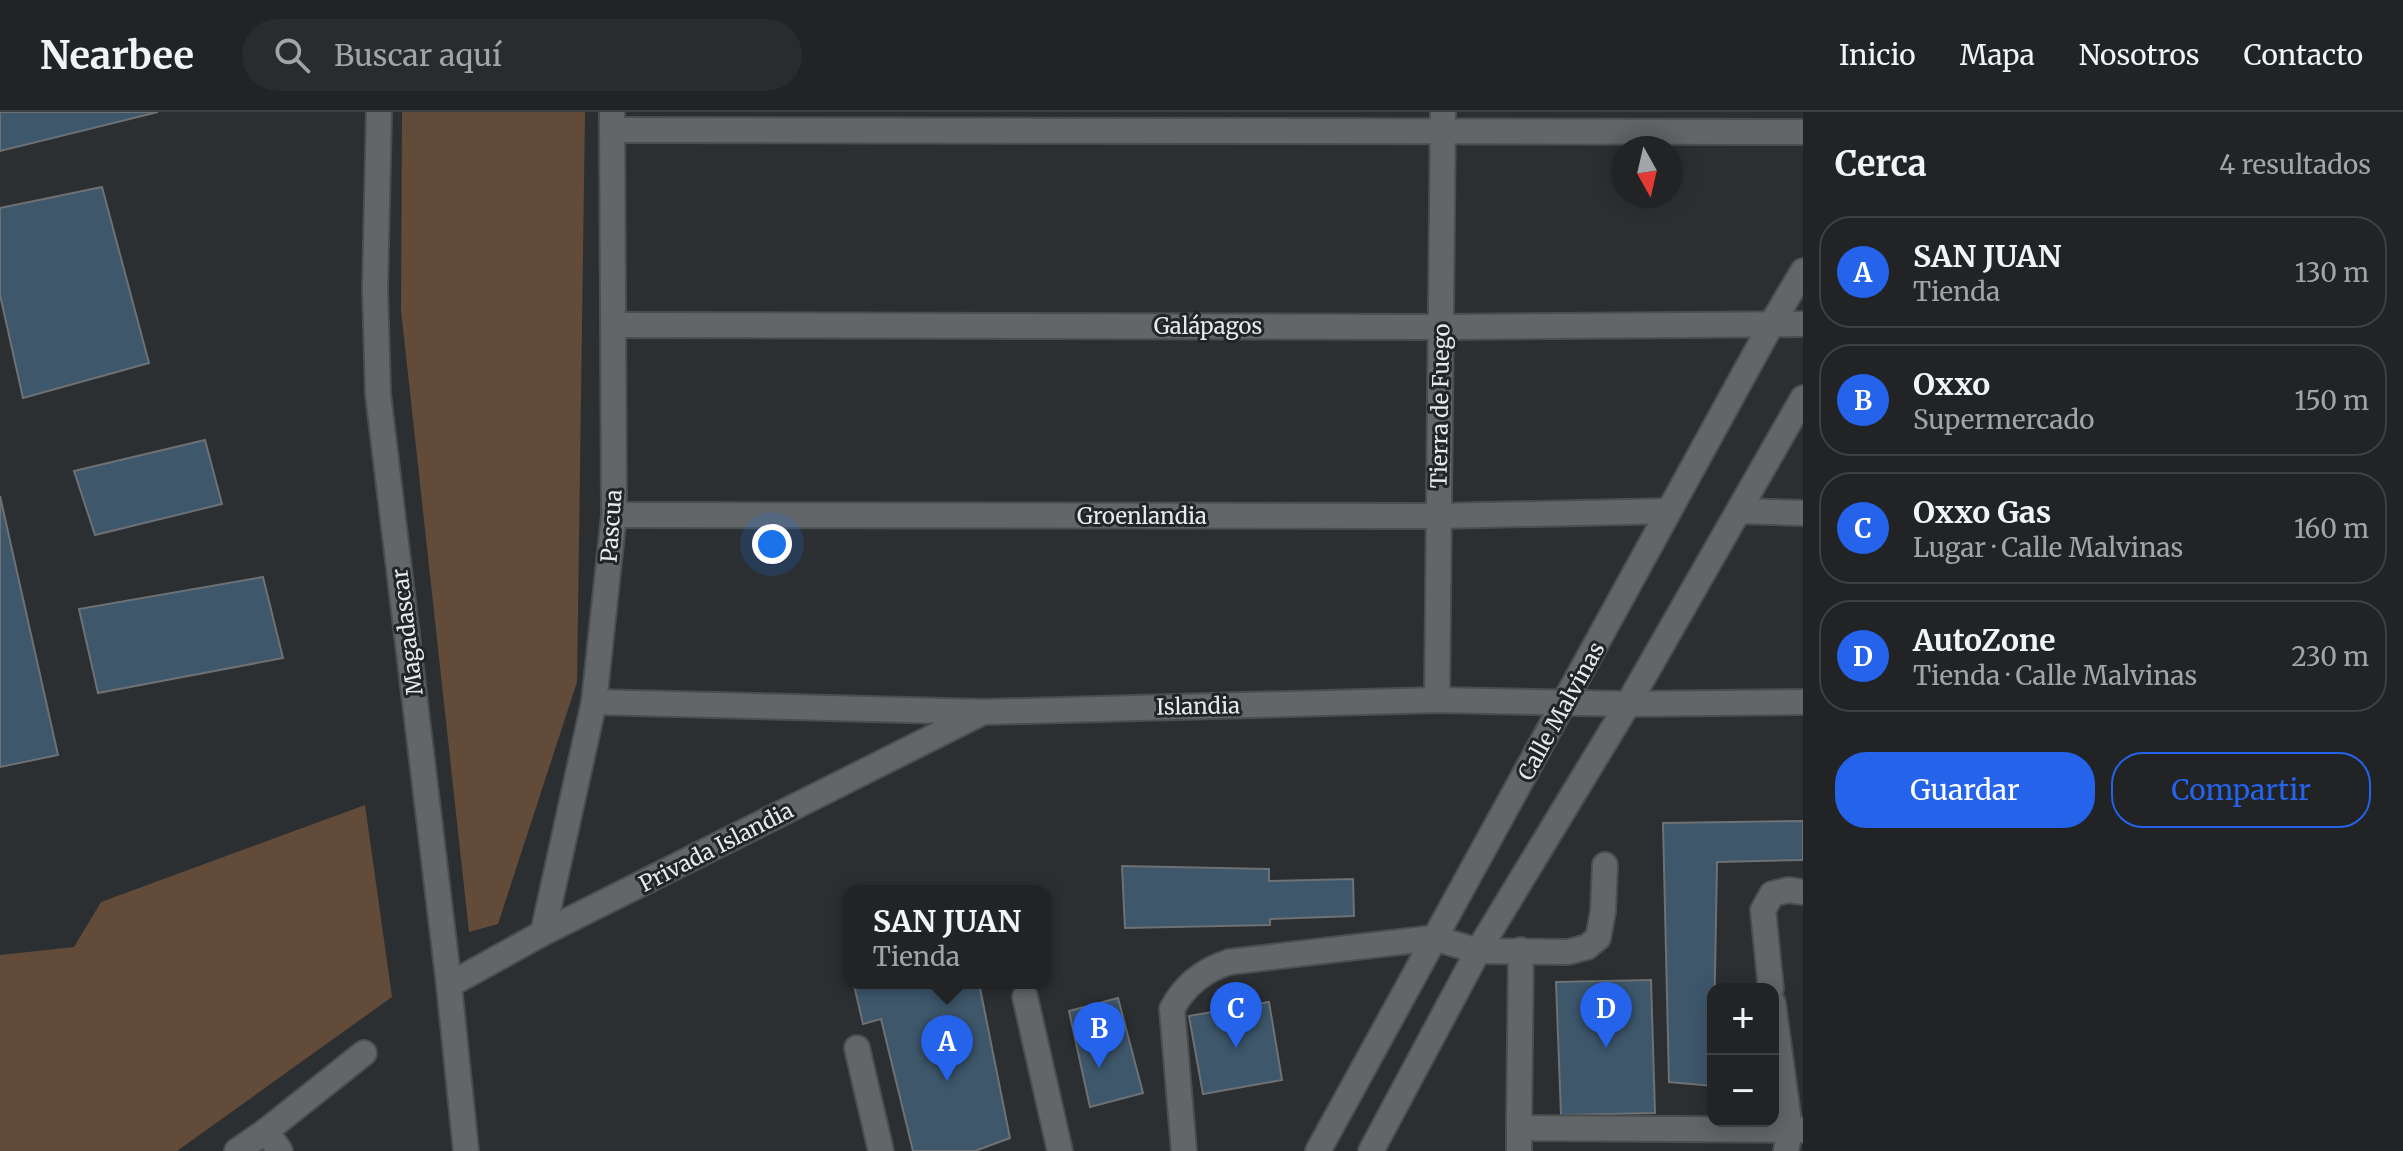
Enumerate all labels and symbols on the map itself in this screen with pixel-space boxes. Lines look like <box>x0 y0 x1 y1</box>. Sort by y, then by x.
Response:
north arrow <box>1611 136 1683 208</box>
street label: Galápagos <box>1154 312 1262 340</box>
street label: Tierra de Fuego <box>1425 323 1455 489</box>
street label: Pascua <box>594 488 628 564</box>
street label: Groenlandia <box>1077 502 1207 530</box>
your location <box>752 524 792 564</box>
street label: Magadascar <box>385 567 429 697</box>
street label: Calle Malvinas <box>1511 637 1611 785</box>
street label: Islandia <box>1156 691 1240 721</box>
street label: Privada Islandia <box>634 796 798 898</box>
pin: C <box>1210 982 1262 1048</box>
pin: D <box>1580 982 1632 1048</box>
pin: B <box>1073 1002 1125 1068</box>
pin: A <box>921 1015 973 1081</box>

